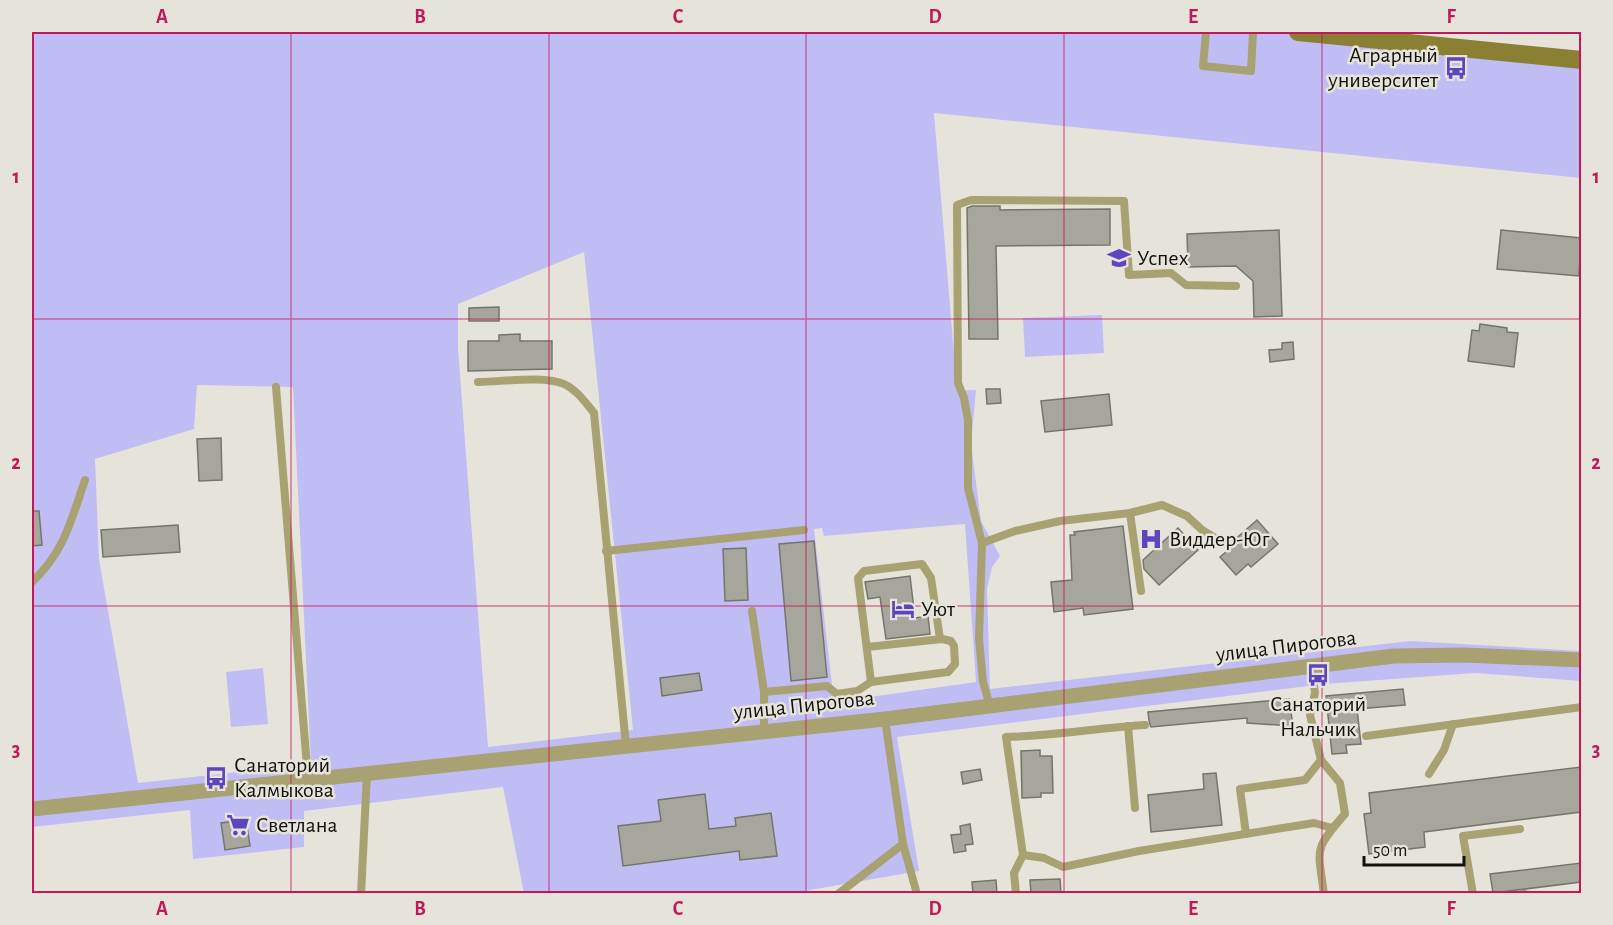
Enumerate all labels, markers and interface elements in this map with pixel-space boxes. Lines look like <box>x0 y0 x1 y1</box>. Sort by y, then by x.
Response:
text: A <box>156 7 168 27</box>
text: B <box>414 7 426 27</box>
text: C <box>673 7 684 27</box>
text: D <box>928 7 942 27</box>
text: E <box>1188 7 1198 27</box>
text: F <box>1446 7 1456 27</box>
place label: Аграрный университет <box>1327 44 1439 91</box>
bus stop icon: Аграрный университет <box>1443 55 1469 81</box>
text: 1 <box>12 167 20 187</box>
text: 1 <box>1592 167 1600 187</box>
school or university icon: Успех <box>1106 245 1132 271</box>
place label: Успех <box>1137 247 1189 269</box>
text: 2 <box>11 453 21 473</box>
text: 2 <box>1591 453 1601 473</box>
hospital icon: Виддер-Юг <box>1138 526 1164 552</box>
place label: Виддер-Юг <box>1169 528 1270 550</box>
hotel icon: Уют <box>890 596 916 622</box>
place label: Уют <box>921 598 956 620</box>
street label: улица Пирогова <box>1213 626 1358 666</box>
bus stop icon: Санаторий Нальчик <box>1305 662 1331 688</box>
street label: улица Пирогова <box>732 687 875 723</box>
place label: Санаторий Нальчик <box>1270 693 1366 740</box>
text: 3 <box>12 740 20 760</box>
text: 3 <box>1592 740 1600 760</box>
place label: Санаторий Калмыкова <box>234 754 334 801</box>
bus stop icon: Санаторий Калмыкова <box>203 765 229 791</box>
supermarket icon: Светлана <box>225 812 251 838</box>
place label: Светлана <box>256 814 338 836</box>
scale bar <box>1364 829 1464 867</box>
text: 50 m <box>1373 842 1407 860</box>
text: A <box>156 899 168 919</box>
text: B <box>414 899 426 919</box>
text: C <box>673 899 684 919</box>
text: D <box>928 899 942 919</box>
text: E <box>1188 899 1198 919</box>
text: F <box>1446 899 1456 919</box>

